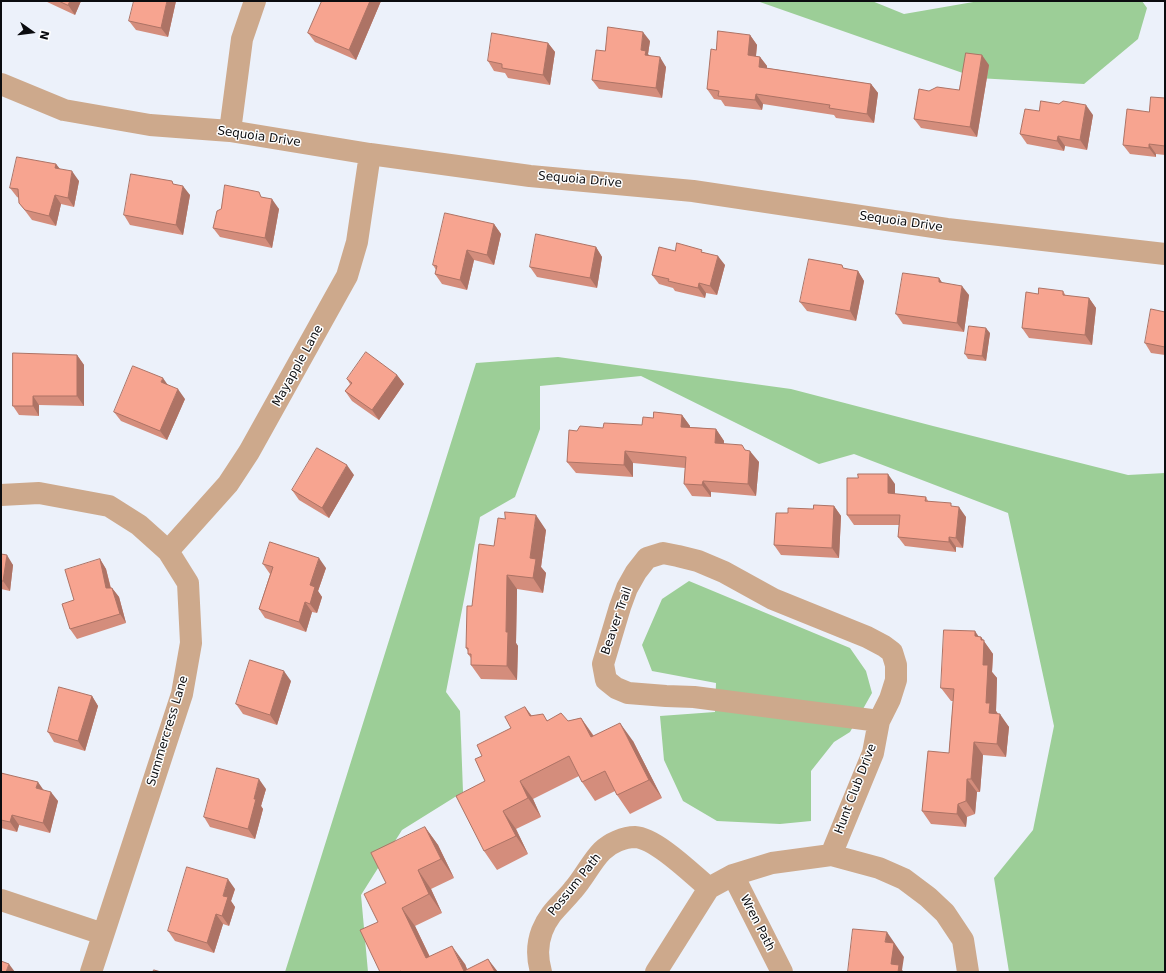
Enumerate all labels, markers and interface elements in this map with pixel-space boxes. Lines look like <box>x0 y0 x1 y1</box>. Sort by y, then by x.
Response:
north arrow <box>12 12 52 52</box>
text: N <box>37 29 52 41</box>
street label: Sequoia Drive <box>216 124 302 150</box>
street label: Sequoia Drive <box>538 169 622 191</box>
street label: Sequoia Drive <box>858 209 944 235</box>
street label: Mayapple Lane <box>270 323 326 409</box>
street label: Beaver Trail <box>599 585 635 657</box>
street label: Summercress Lane <box>144 674 192 788</box>
street label: Hunt Club Drive <box>832 742 880 836</box>
street label: Possum Path <box>545 851 605 919</box>
street label: Wren Path <box>737 892 777 954</box>

